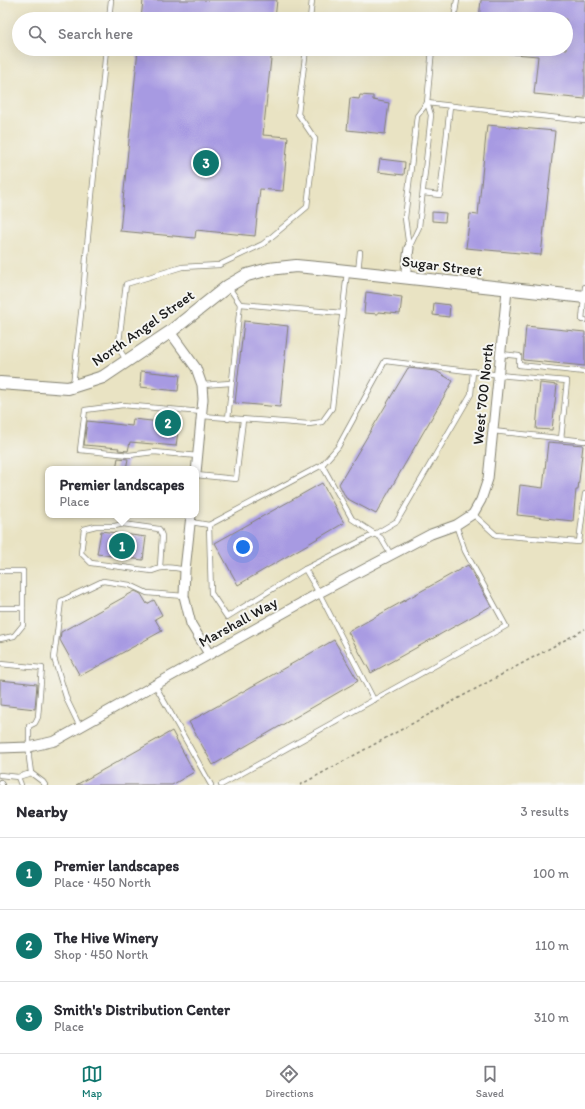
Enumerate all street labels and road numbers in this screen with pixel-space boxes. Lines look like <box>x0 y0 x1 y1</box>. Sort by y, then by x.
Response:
street label: Sugar Street <box>401 252 484 280</box>
street label: North Angel Street <box>88 286 198 370</box>
street label: West 700 North <box>469 342 497 446</box>
street label: Marshall Way <box>196 593 280 651</box>

